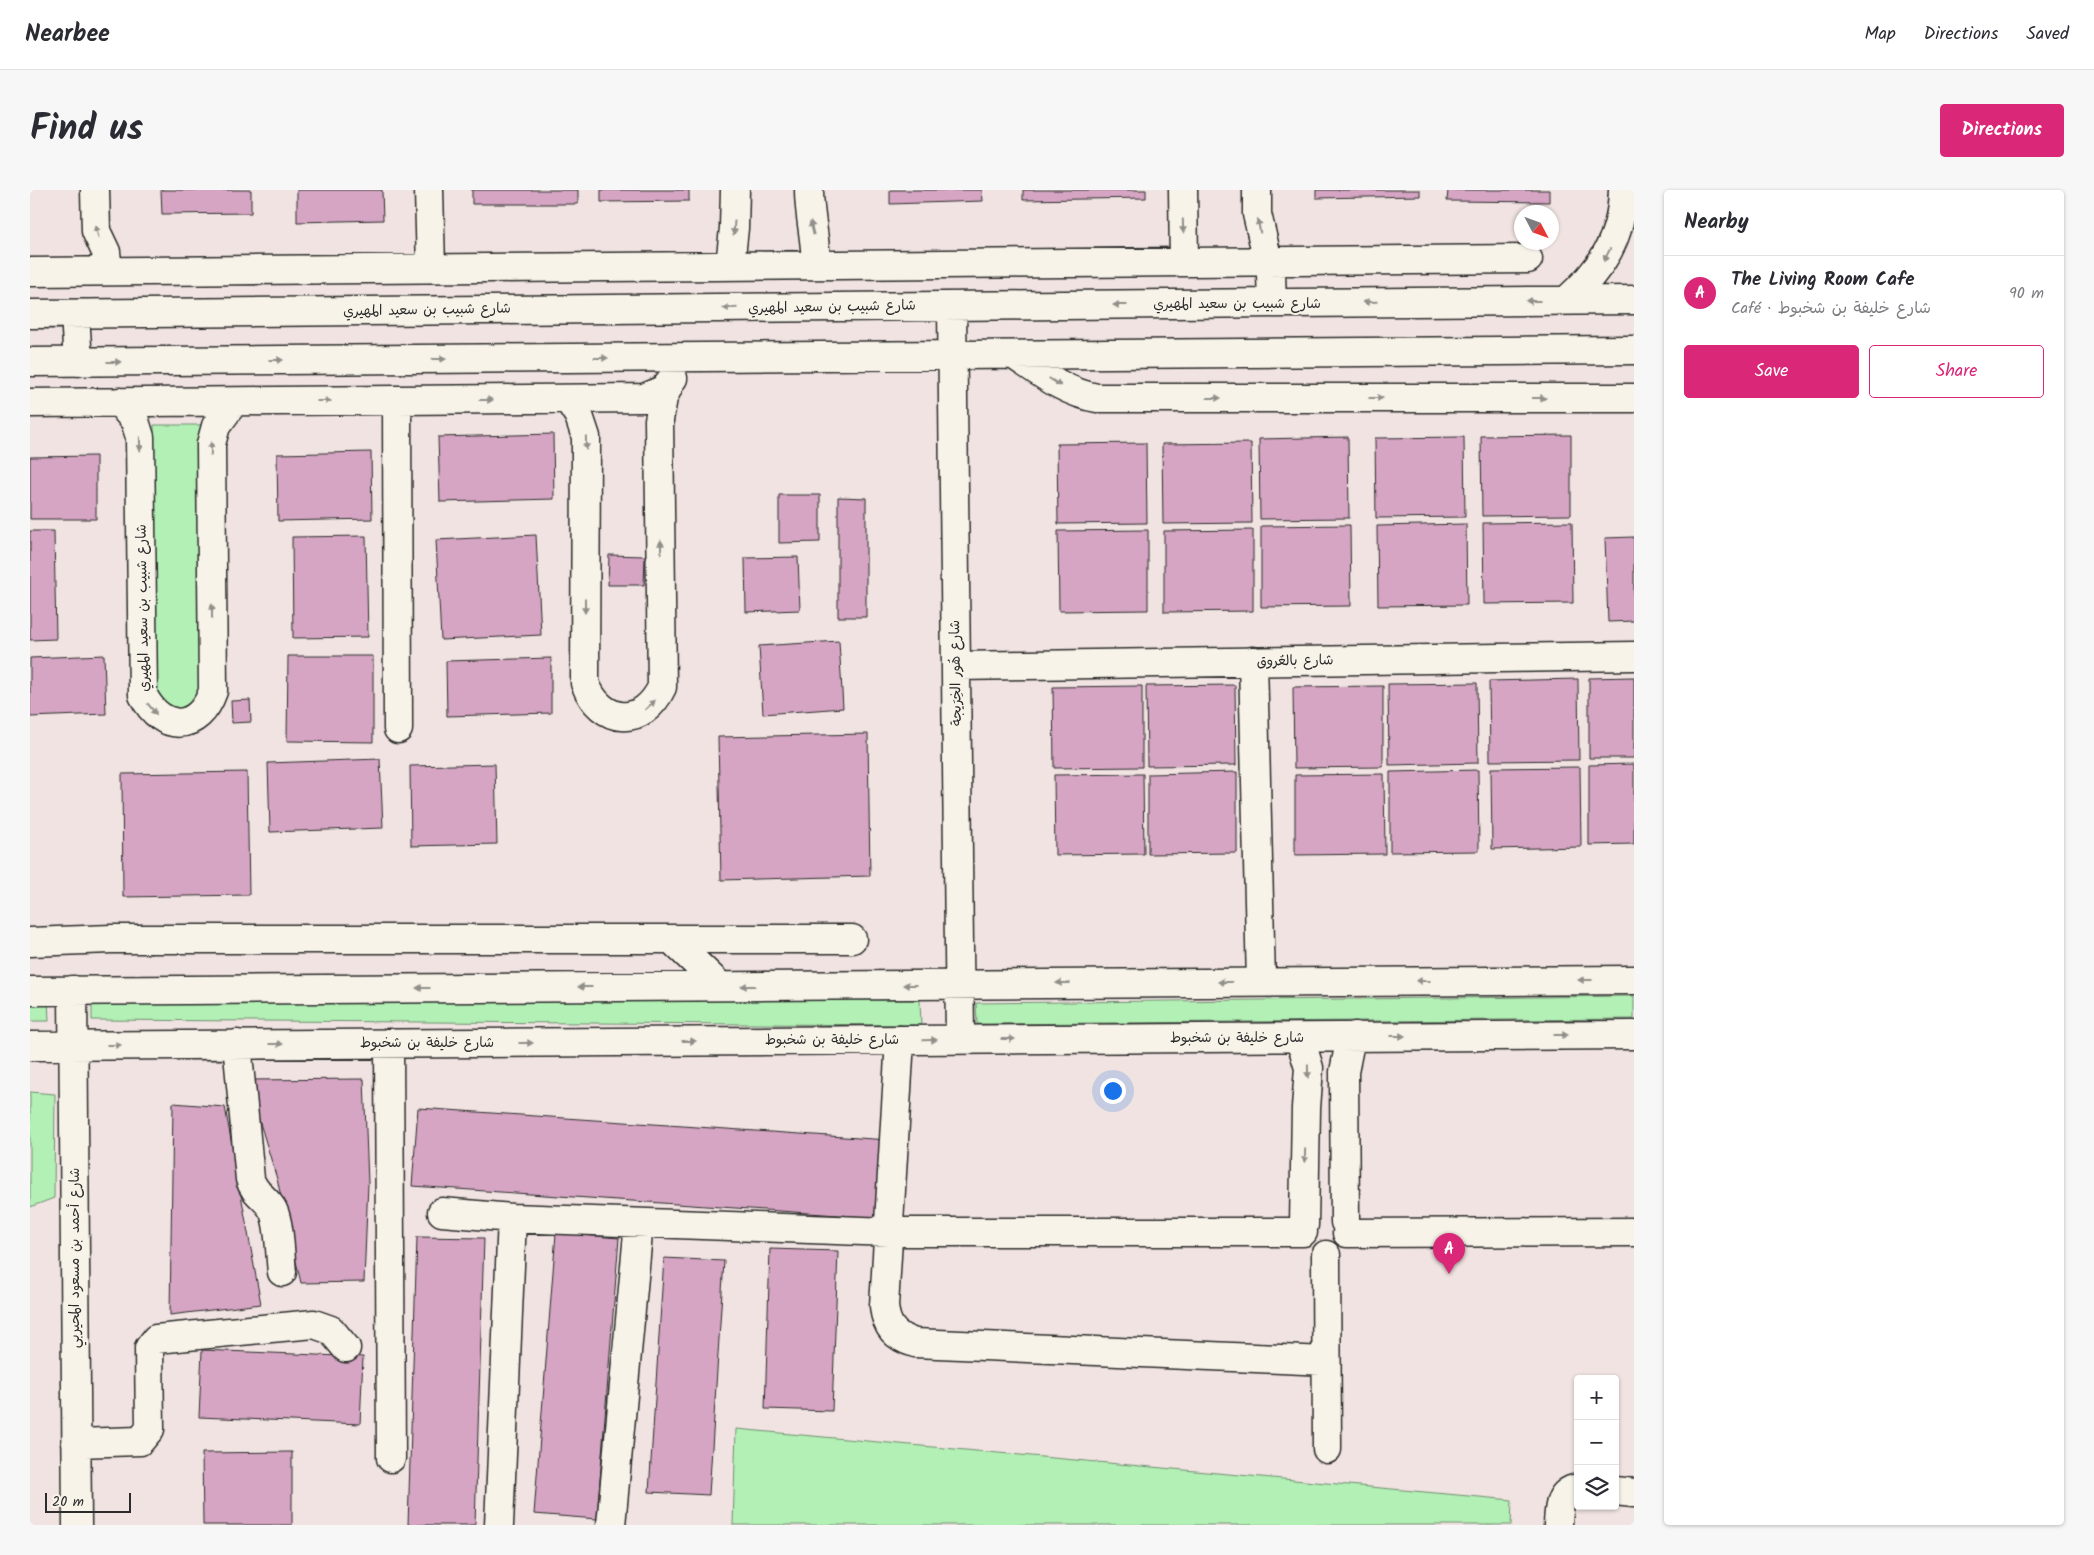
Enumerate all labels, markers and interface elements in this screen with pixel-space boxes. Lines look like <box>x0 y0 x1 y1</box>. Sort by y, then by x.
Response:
text: Nearbee <box>25 15 110 54</box>
text: Map <box>1864 20 1896 49</box>
text: Directions <box>1924 20 1998 49</box>
text: Saved <box>2026 20 2069 49</box>
text: Find us <box>30 102 143 158</box>
button: Directions <box>1940 104 2064 157</box>
north arrow <box>1514 205 1559 250</box>
text: Nearby <box>1684 206 1749 239</box>
one-way arrow <box>1255 217 1263 233</box>
one-way arrow <box>1180 218 1188 234</box>
one-way arrow <box>730 220 738 236</box>
one-way arrow <box>808 220 816 235</box>
one-way arrow <box>93 224 101 239</box>
one-way arrow <box>1603 247 1611 262</box>
text: The Living Room Cafe <box>1731 265 1914 295</box>
text: A <box>1695 281 1705 306</box>
text: 90 m <box>2009 281 2044 306</box>
street label: شارع شبيب بن سعيد المهيري <box>1153 293 1321 315</box>
street label: شارع شبيب بن سعيد المهيري <box>748 295 916 319</box>
text: Café · شارع خليفة بن شخبوط <box>1731 296 1931 321</box>
one-way arrow <box>1525 297 1541 305</box>
street label: شارع شبيب بن سعيد المهيري <box>343 298 511 322</box>
one-way arrow <box>1362 298 1378 306</box>
one-way arrow <box>1112 301 1128 309</box>
one-way arrow <box>722 304 738 312</box>
button: Save <box>1684 345 1859 398</box>
button: Share <box>1869 345 2044 398</box>
one-way arrow <box>593 354 609 362</box>
one-way arrow <box>431 355 447 363</box>
one-way arrow <box>268 356 284 364</box>
one-way arrow <box>106 358 122 366</box>
one-way arrow <box>1048 378 1061 387</box>
one-way arrow <box>1206 394 1222 402</box>
one-way arrow <box>1369 394 1385 402</box>
one-way arrow <box>1531 394 1547 402</box>
one-way arrow <box>478 396 494 404</box>
one-way arrow <box>316 397 332 405</box>
one-way arrow <box>136 436 144 452</box>
one-way arrow <box>582 436 590 452</box>
one-way arrow <box>208 440 216 456</box>
street label: شارع شبيب بن سعيد المهيري <box>131 524 155 692</box>
one-way arrow <box>657 539 665 555</box>
one-way arrow <box>581 598 589 614</box>
one-way arrow <box>208 603 216 619</box>
street label: شارع هُور الخِرَيجة <box>944 620 968 726</box>
street label: شارع بالعُروق <box>1256 649 1334 673</box>
one-way arrow <box>644 699 656 711</box>
one-way arrow <box>146 702 157 715</box>
one-way arrow <box>1577 976 1593 984</box>
one-way arrow <box>1415 977 1431 985</box>
one-way arrow <box>1217 978 1233 986</box>
one-way arrow <box>1055 979 1071 987</box>
one-way arrow <box>902 981 918 989</box>
one-way arrow <box>740 982 756 990</box>
one-way arrow <box>577 983 593 991</box>
one-way arrow <box>415 984 431 992</box>
street label: شارع خليفة بن شخبوط <box>1170 1027 1304 1049</box>
street label: شارع خليفة بن شخبوط <box>765 1029 899 1051</box>
one-way arrow <box>1553 1031 1569 1039</box>
street label: شارع خليفة بن شخبوط <box>360 1032 494 1054</box>
one-way arrow <box>1391 1032 1407 1040</box>
one-way arrow <box>1001 1035 1017 1043</box>
one-way arrow <box>922 1036 938 1044</box>
one-way arrow <box>681 1037 697 1045</box>
one-way arrow <box>518 1038 534 1046</box>
one-way arrow <box>268 1040 284 1048</box>
one-way arrow <box>106 1041 122 1049</box>
one-way arrow <box>1304 1064 1312 1080</box>
your location <box>1100 1078 1126 1104</box>
one-way arrow <box>1301 1149 1309 1165</box>
street label: شارع أحمد بن مسعود المحيربي <box>64 1168 87 1348</box>
pin: A <box>1433 1233 1465 1274</box>
map controls <box>1574 1375 1619 1510</box>
button: + <box>1574 1375 1619 1420</box>
button: − <box>1574 1420 1619 1465</box>
button: layers <box>1574 1465 1619 1510</box>
scale bar <box>45 1490 131 1513</box>
text: 20 m <box>52 1491 84 1513</box>

